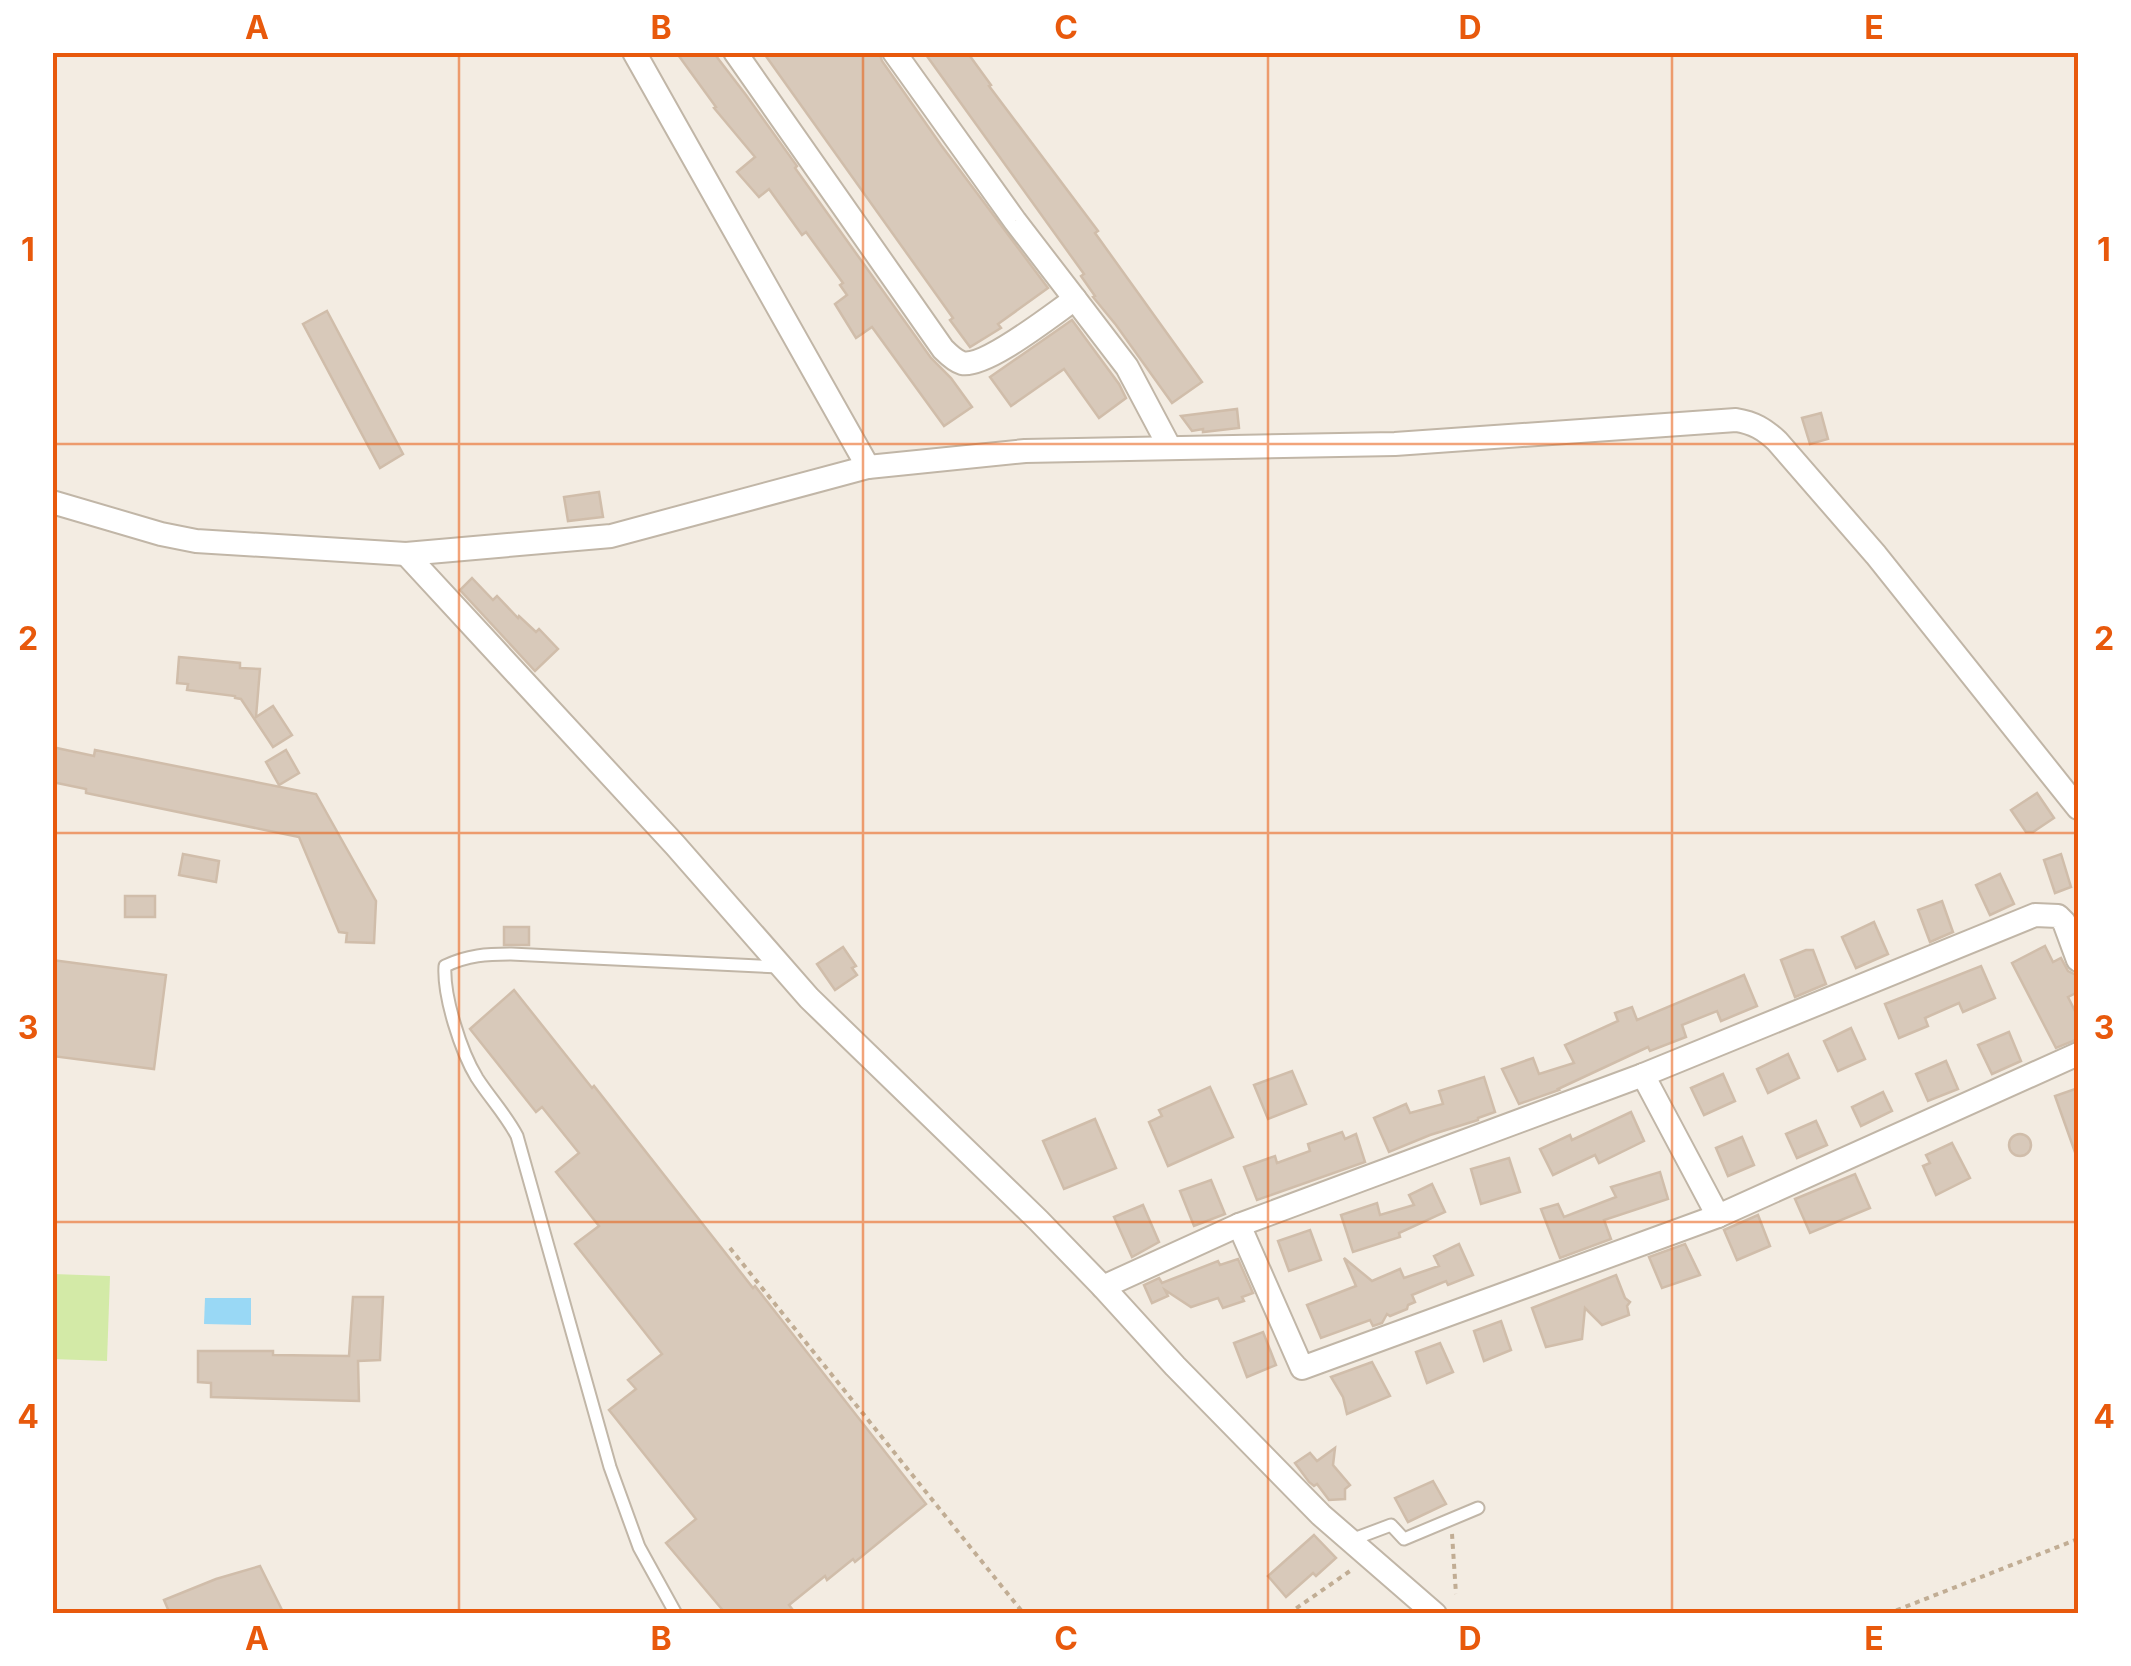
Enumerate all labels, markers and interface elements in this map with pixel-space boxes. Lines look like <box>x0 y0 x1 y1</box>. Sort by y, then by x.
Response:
text: A <box>245 8 269 47</box>
text: B <box>650 8 672 47</box>
text: C <box>1054 8 1078 47</box>
text: D <box>1458 8 1482 47</box>
text: E <box>1864 8 1884 47</box>
text: 1 <box>21 230 35 269</box>
text: 1 <box>2097 230 2111 269</box>
text: 2 <box>18 619 38 658</box>
text: 2 <box>2094 619 2114 658</box>
text: 3 <box>18 1008 38 1047</box>
text: 3 <box>2094 1008 2114 1047</box>
text: 4 <box>17 1397 39 1436</box>
text: 4 <box>2093 1397 2115 1436</box>
text: A <box>245 1619 269 1658</box>
text: B <box>650 1619 672 1658</box>
text: C <box>1054 1619 1078 1658</box>
text: D <box>1458 1619 1482 1658</box>
text: E <box>1864 1619 1884 1658</box>

